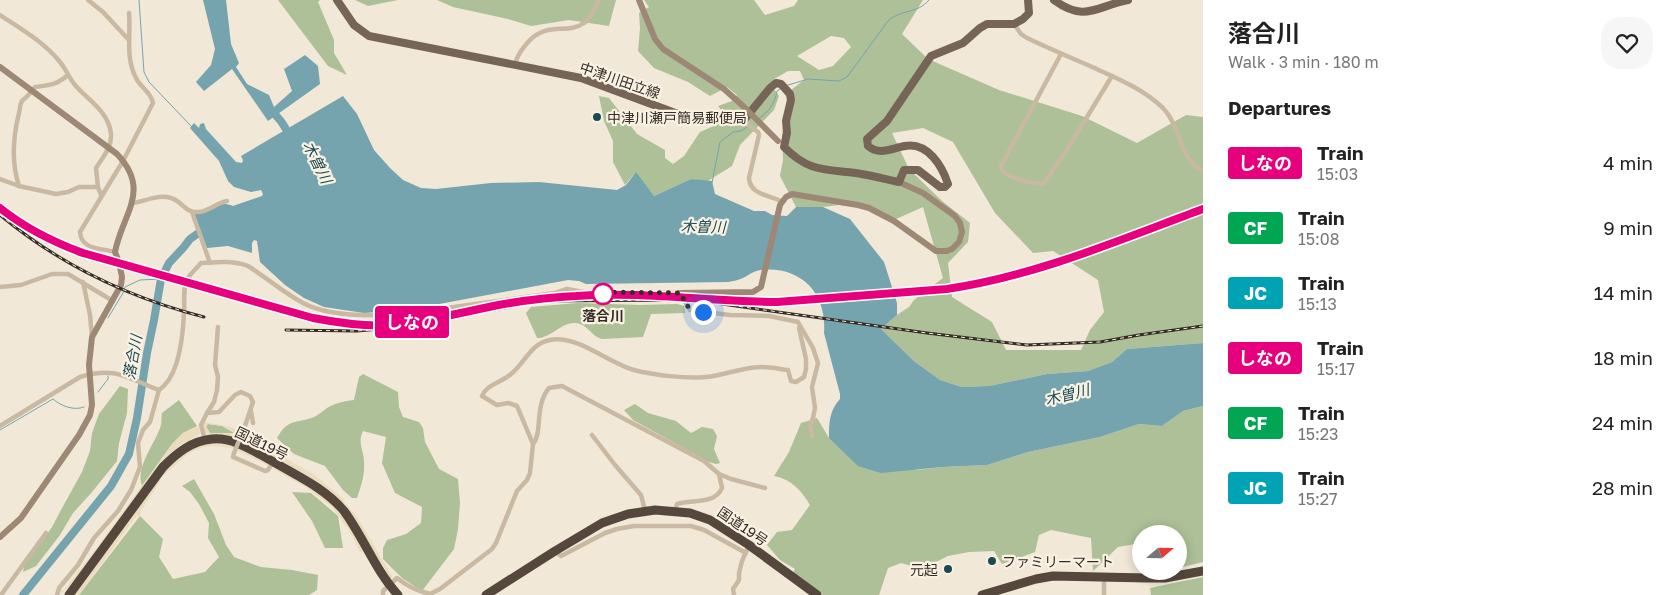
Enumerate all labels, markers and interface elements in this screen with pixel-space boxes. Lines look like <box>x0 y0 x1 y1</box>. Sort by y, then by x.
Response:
button: heart <box>1601 17 1653 69</box>
text: 落合川 <box>1228 18 1300 47</box>
text: Walk · 3 min · 180 m <box>1228 52 1379 72</box>
street label: 中津川田立線 <box>578 58 662 102</box>
text: Departures <box>1228 96 1331 119</box>
place label: 中津川瀬戸簡易郵便局 <box>607 109 747 126</box>
marker: 中津川瀬戸簡易郵便局 <box>591 111 603 123</box>
water label: 木曽川 <box>300 138 337 188</box>
text: Train <box>1317 141 1363 164</box>
text: 4 min <box>1603 151 1653 174</box>
text: しなの <box>1238 152 1292 174</box>
text: 15:03 <box>1317 164 1358 184</box>
text: Train <box>1298 206 1344 229</box>
text: 9 min <box>1603 216 1653 239</box>
water label: 木曽川 <box>680 217 728 235</box>
text: CF <box>1244 217 1267 239</box>
text: 15:08 <box>1298 229 1340 249</box>
text: Train <box>1298 271 1344 294</box>
text: 14 min <box>1594 281 1653 304</box>
text: JC <box>1244 282 1267 304</box>
marker: 落合川 <box>592 283 614 305</box>
text: 15:13 <box>1298 294 1337 314</box>
your location <box>691 300 716 325</box>
line badge: しなの <box>383 306 441 338</box>
place label: 落合川 <box>582 307 624 324</box>
text: しなの <box>385 311 439 333</box>
water label: 落合川 <box>119 331 145 381</box>
text: Train <box>1317 336 1363 359</box>
text: 18 min <box>1594 346 1653 369</box>
text: しなの <box>1238 347 1292 369</box>
text: 15:17 <box>1317 359 1355 379</box>
water label: 木曽川 <box>1043 379 1093 408</box>
text: Train <box>1298 401 1344 424</box>
text: 24 min <box>1592 411 1653 434</box>
text: CF <box>1244 412 1267 434</box>
street label: 国道19号 <box>233 423 291 463</box>
text: 15:23 <box>1298 424 1338 444</box>
text: Train <box>1298 466 1344 489</box>
text: 28 min <box>1592 476 1653 499</box>
text: JC <box>1244 477 1267 499</box>
text: 15:27 <box>1298 489 1338 509</box>
street label: 国道19号 <box>715 503 771 549</box>
north arrow <box>1132 525 1188 580</box>
map controls <box>1132 525 1187 580</box>
place label: ファミリーマート <box>1002 553 1114 570</box>
marker: ファミリーマート <box>986 555 998 567</box>
place label: 元起 <box>910 561 938 578</box>
marker: 元起 <box>942 563 954 575</box>

